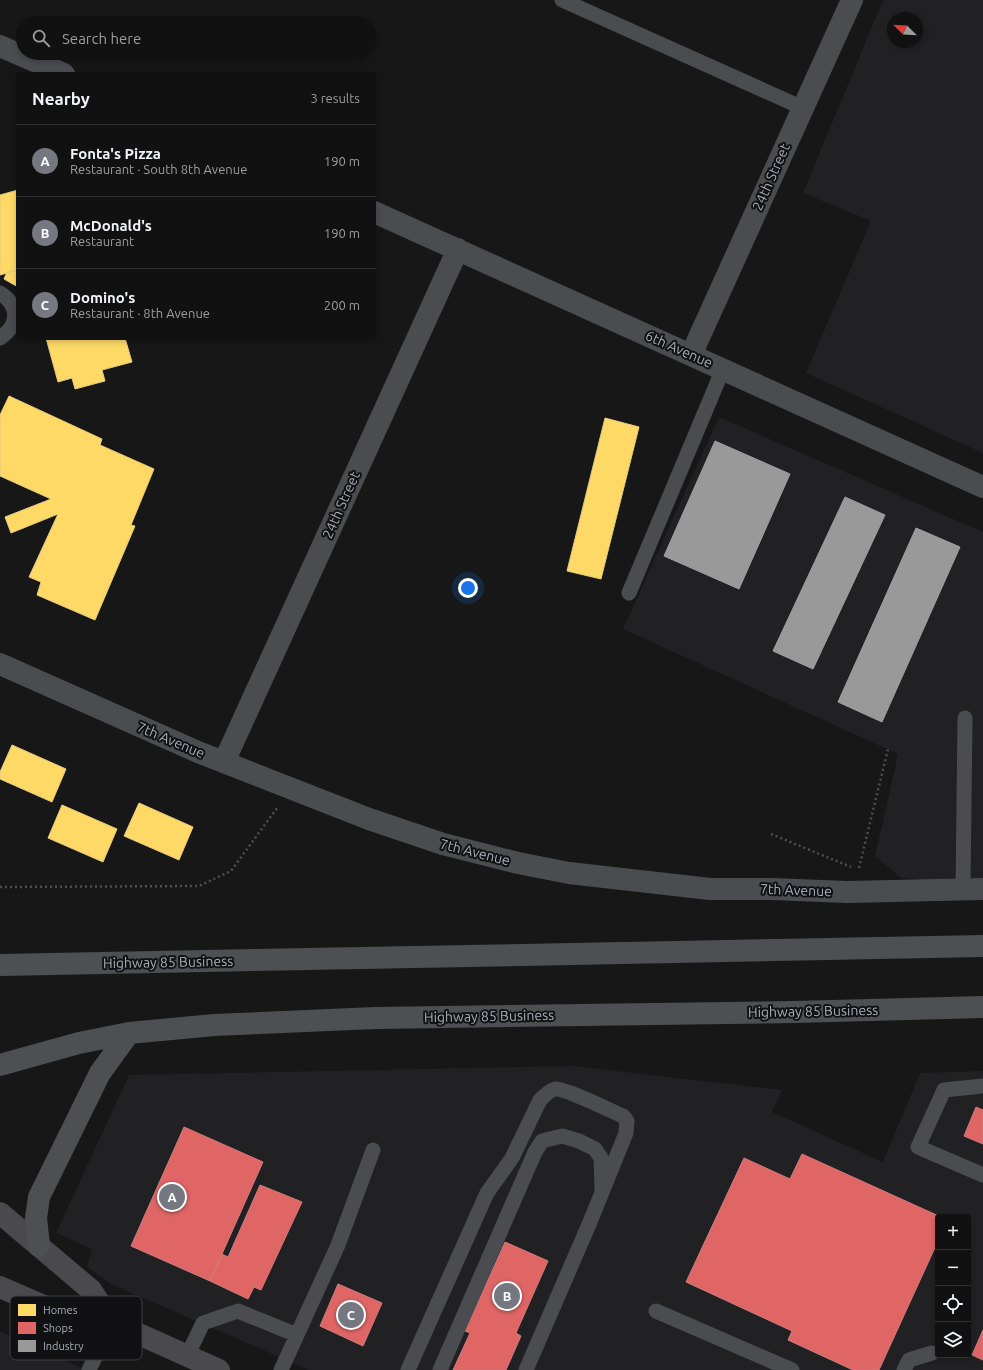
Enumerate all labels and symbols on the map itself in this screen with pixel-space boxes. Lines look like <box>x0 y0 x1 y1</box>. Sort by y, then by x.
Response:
north arrow <box>887 12 923 48</box>
street label: 24th Street <box>749 141 793 213</box>
street label: 6th Avenue <box>643 327 715 371</box>
street label: 24th Street <box>319 469 363 541</box>
your location <box>458 578 478 598</box>
street label: 7th Avenue <box>135 719 207 761</box>
street label: 7th Avenue <box>438 836 512 868</box>
street label: 7th Avenue <box>760 881 832 899</box>
street label: Highway 85 Business <box>103 953 233 971</box>
street label: Highway 85 Business <box>748 1002 878 1020</box>
street label: Highway 85 Business <box>424 1007 554 1025</box>
pin: A <box>159 1182 185 1212</box>
pin: B <box>494 1281 520 1311</box>
legend <box>10 1296 142 1360</box>
pin: C <box>338 1300 364 1330</box>
text: Homes <box>43 1304 78 1316</box>
text: Shops <box>43 1322 73 1334</box>
text: Industry <box>43 1340 84 1352</box>

